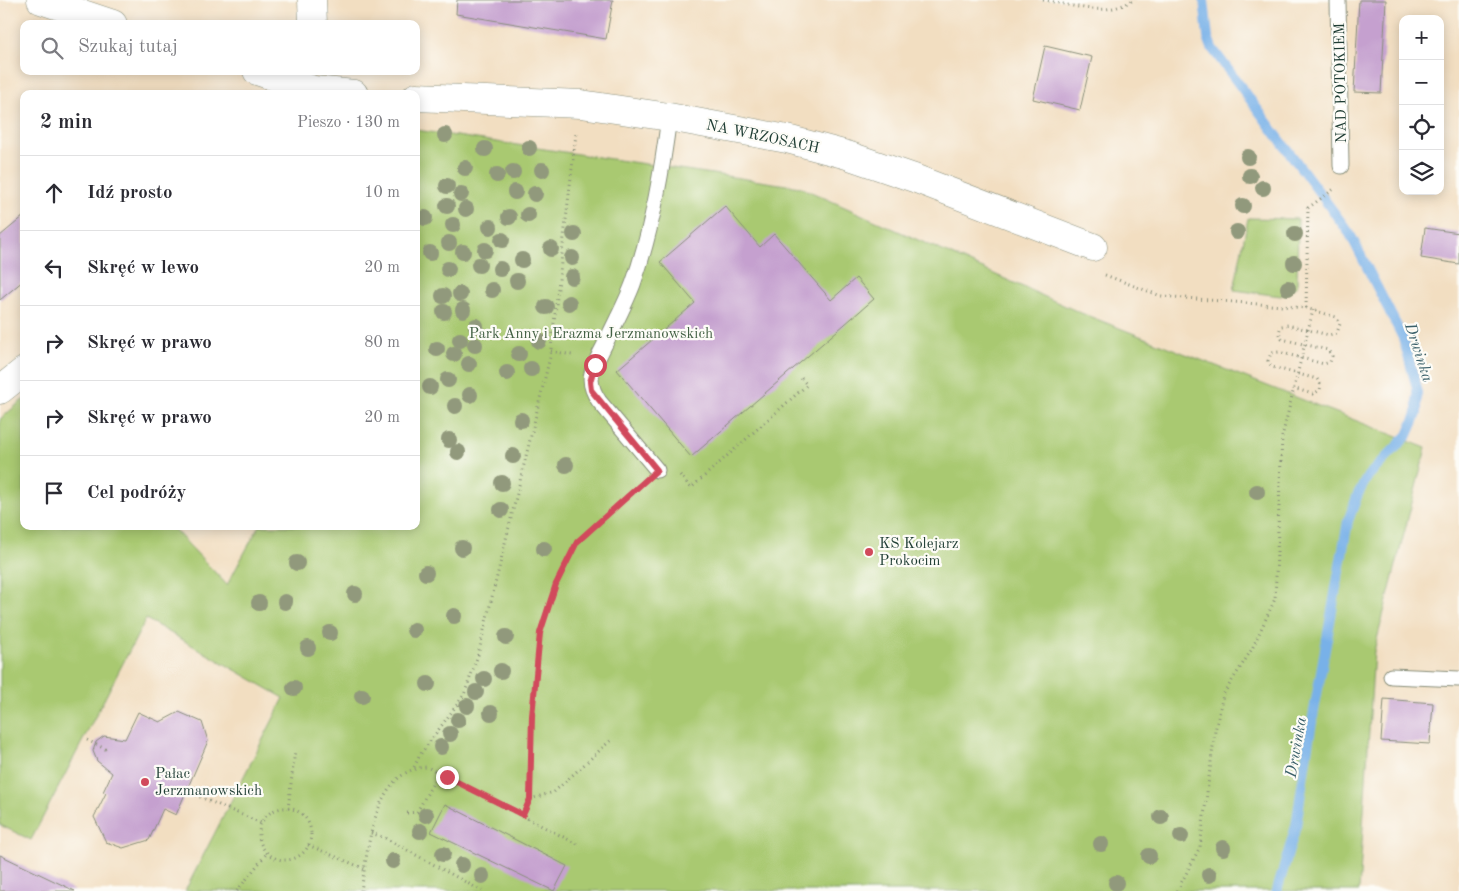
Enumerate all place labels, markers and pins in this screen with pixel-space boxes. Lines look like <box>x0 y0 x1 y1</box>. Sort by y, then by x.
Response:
place label: KS Kolejarz Prokocim <box>879 537 959 569</box>
marker: KS Kolejarz Prokocim <box>863 546 875 558</box>
place label: Pałac Jerzmanowskich <box>155 767 262 799</box>
marker: Pałac Jerzmanowskich <box>139 776 151 788</box>

